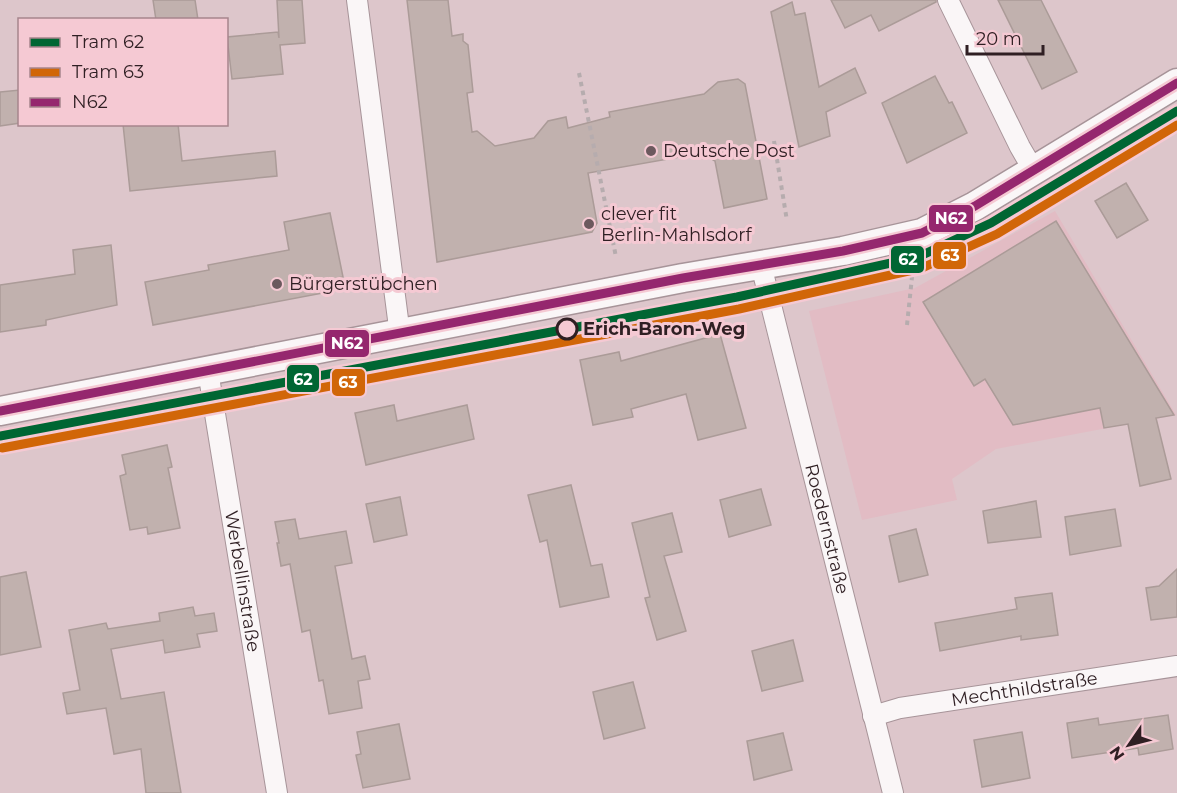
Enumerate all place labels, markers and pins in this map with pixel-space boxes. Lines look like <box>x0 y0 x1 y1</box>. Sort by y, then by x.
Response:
place label: Deutsche Post <box>663 140 795 162</box>
marker: Deutsche Post <box>644 144 658 158</box>
place label: clever fit Berlin-Mahlsdorf <box>601 203 753 246</box>
marker: clever fit Berlin-Mahlsdorf <box>582 217 596 231</box>
place label: Bürgerstübchen <box>289 273 438 295</box>
marker: Bürgerstübchen <box>270 277 284 291</box>
marker: Erich-Baron-Weg <box>556 318 578 340</box>
place label: Erich-Baron-Weg <box>583 318 745 340</box>

